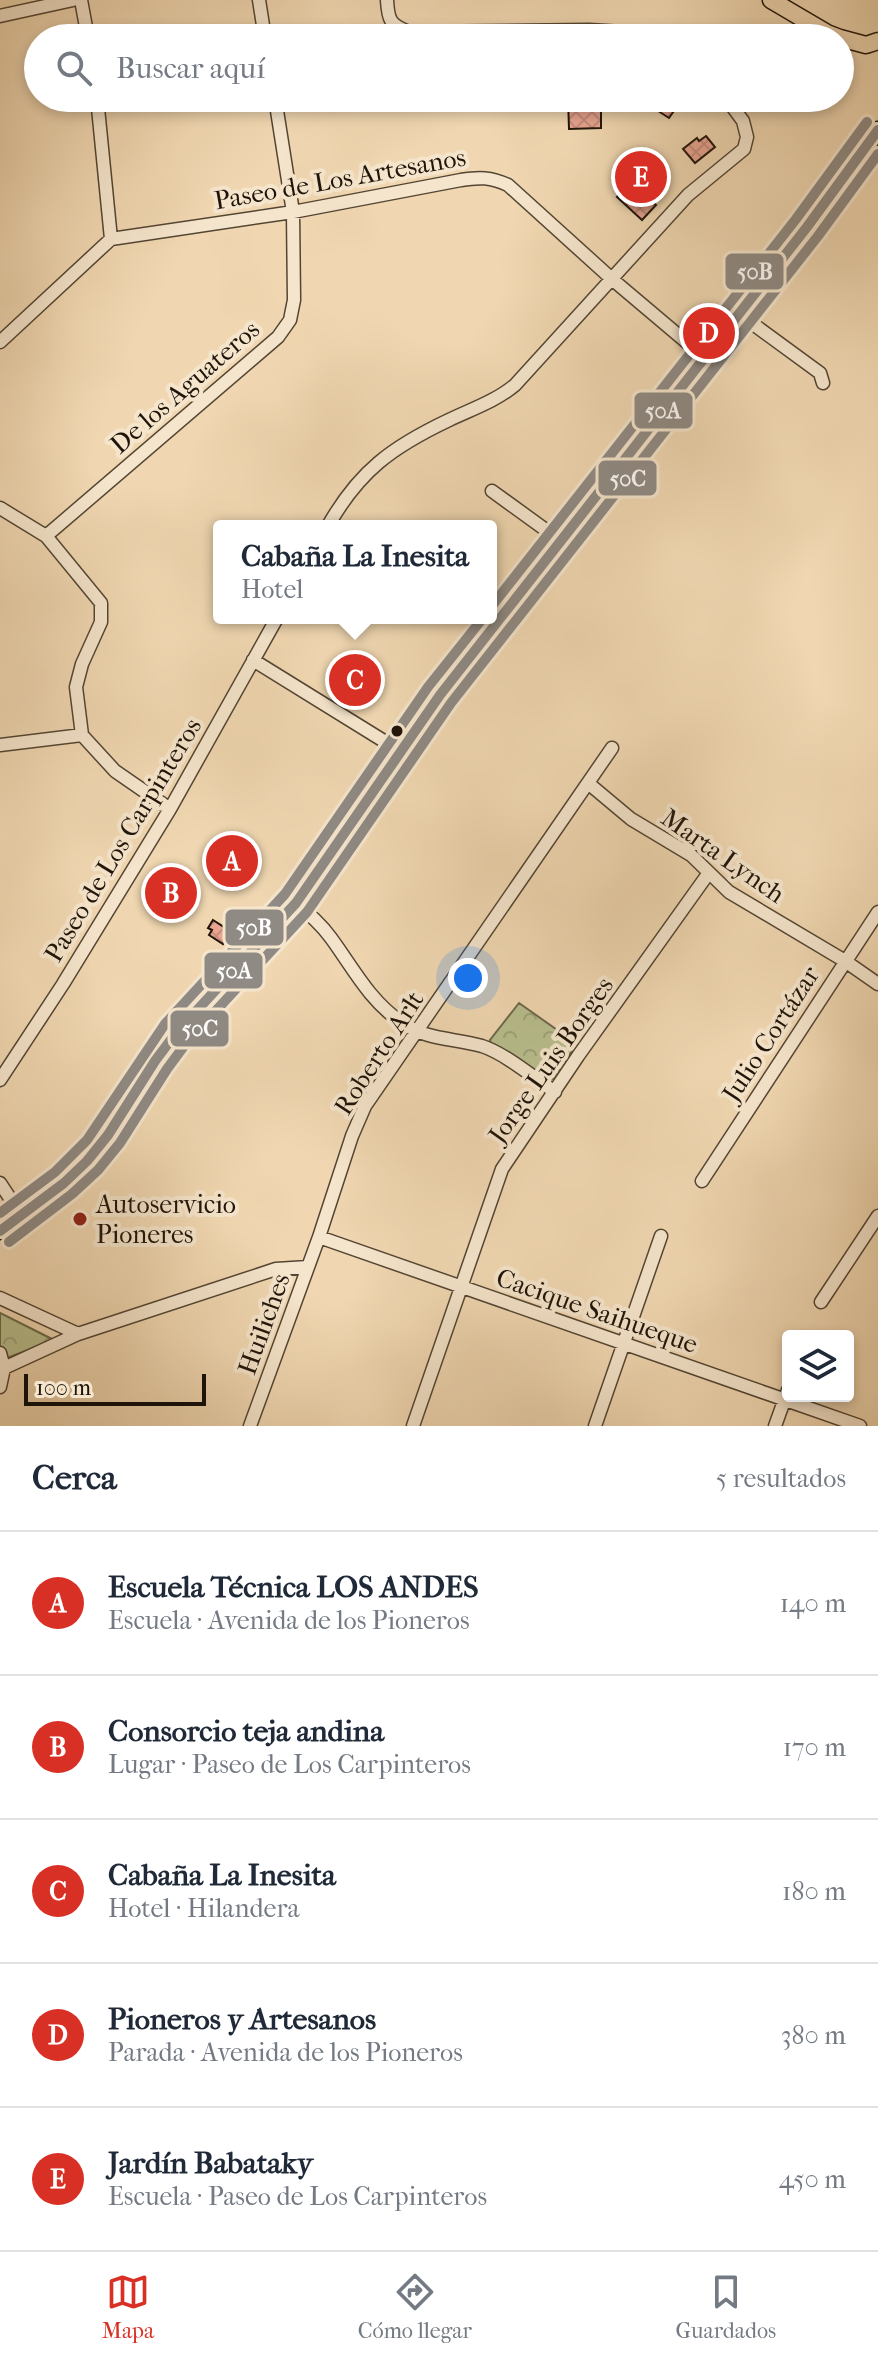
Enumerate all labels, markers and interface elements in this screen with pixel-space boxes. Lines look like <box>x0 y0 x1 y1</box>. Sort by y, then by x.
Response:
search box <box>24 24 854 112</box>
icon: search <box>52 46 96 90</box>
text: Buscar aquí <box>116 51 265 86</box>
street label: Paseo de Los Artesanos <box>212 142 468 216</box>
pin: E <box>615 147 667 207</box>
line badge: 50B <box>724 252 785 291</box>
text: 50B <box>737 259 773 285</box>
pin: D <box>683 303 735 363</box>
street label: De los Aguateros <box>104 314 266 460</box>
line badge: 50A <box>633 391 694 430</box>
text: 50A <box>645 398 682 424</box>
line badge: 50C <box>597 459 658 497</box>
text: 50C <box>610 466 646 492</box>
popup <box>213 520 497 624</box>
text: Cabaña La Inesita <box>241 539 469 574</box>
text: Hotel <box>241 574 304 605</box>
pin: C <box>329 650 381 710</box>
street label: Paseo de Los Carpinteros <box>38 712 208 968</box>
unlabelled marker <box>389 723 405 739</box>
street label: Marta Lynch <box>655 802 791 910</box>
pin: A <box>206 831 258 891</box>
pin: B <box>145 863 197 923</box>
line badge: 50B <box>224 908 285 947</box>
text: 50B <box>236 915 272 941</box>
line badge: 50A <box>203 951 264 990</box>
text: 50A <box>216 958 253 984</box>
your location <box>448 958 488 998</box>
street label: Julio Cortázar <box>715 961 826 1109</box>
street label: Jorge Luis Borges <box>481 971 620 1151</box>
street label: Roberto Arlt <box>328 985 431 1121</box>
line badge: 50C <box>169 1009 230 1048</box>
text: 50C <box>182 1016 218 1042</box>
place label: Autoservicio Pioneres <box>95 1189 236 1250</box>
marker: Autoservicio Pioneres <box>71 1210 89 1228</box>
street label: Cacique Saihueque <box>492 1262 702 1360</box>
street label: Huiliches <box>231 1269 297 1379</box>
map controls <box>782 1330 854 1402</box>
button: layers <box>782 1330 854 1402</box>
scale bar <box>24 1370 206 1406</box>
text: 100 m <box>36 1375 91 1401</box>
text: Cerca <box>32 1458 117 1498</box>
text: 5 resultados <box>716 1463 846 1494</box>
text: Escuela Técnica LOS ANDES <box>108 1570 478 1605</box>
text: A <box>50 1588 66 1619</box>
text: 140 m <box>780 1588 846 1619</box>
text: Escuela · Avenida de los Pioneros <box>108 1605 470 1636</box>
text: Consorcio teja andina <box>108 1714 384 1749</box>
text: B <box>50 1732 66 1763</box>
text: 170 m <box>783 1732 846 1763</box>
text: Lugar · Paseo de Los Carpinteros <box>108 1749 471 1780</box>
text: Cabaña La Inesita <box>108 1858 336 1893</box>
text: C <box>49 1876 67 1907</box>
text: 180 m <box>782 1876 846 1907</box>
text: Hotel · Hilandera <box>108 1893 299 1924</box>
text: Pioneros y Artesanos <box>108 2002 376 2037</box>
text: D <box>48 2020 68 2051</box>
text: 380 m <box>781 2020 846 2051</box>
text: Parada · Avenida de los Pioneros <box>108 2037 463 2068</box>
text: Jardín Babataky <box>108 2146 313 2181</box>
text: E <box>50 2164 66 2195</box>
text: 450 m <box>779 2164 846 2195</box>
text: Escuela · Paseo de Los Carpinteros <box>108 2181 487 2212</box>
tab: Mapa <box>102 2270 154 2344</box>
tab: Cómo llegar <box>358 2270 472 2344</box>
tab: Guardados <box>675 2270 776 2344</box>

